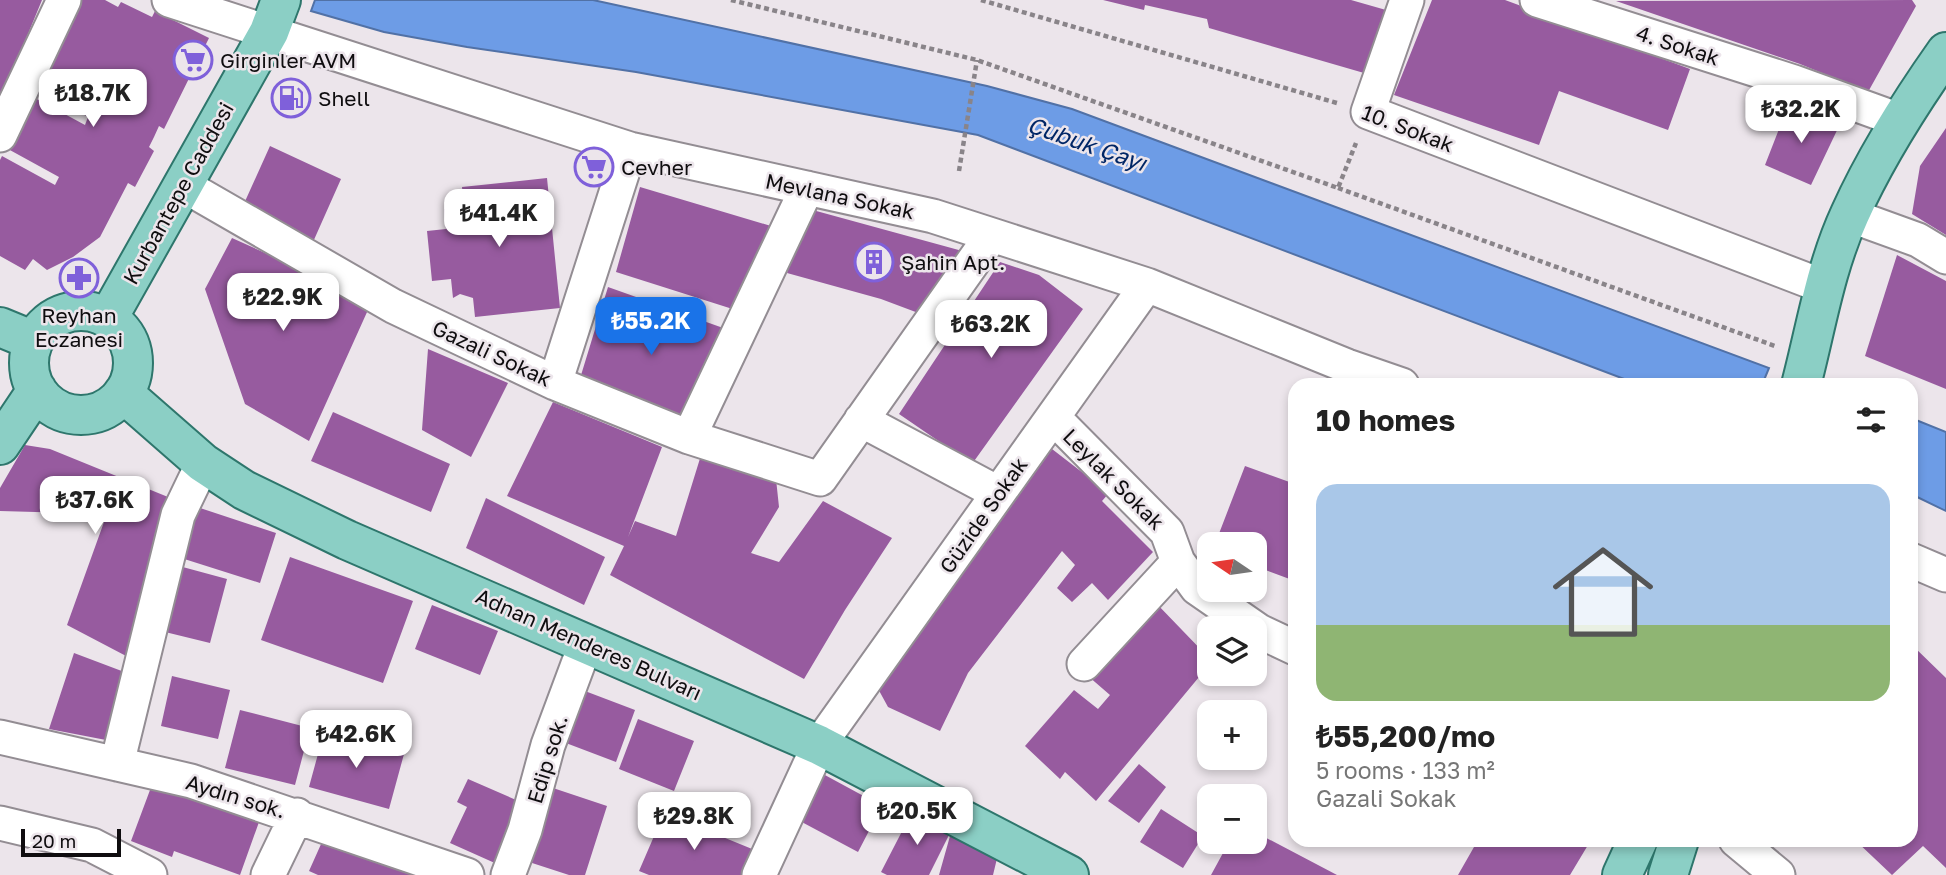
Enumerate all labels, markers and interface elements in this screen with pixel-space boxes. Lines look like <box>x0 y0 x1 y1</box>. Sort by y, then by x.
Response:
street label: 4. Sokak <box>1633 19 1723 71</box>
supermarket icon: Girginler AVM <box>172 39 214 81</box>
place label: Girginler AVM <box>220 47 356 73</box>
pin: ₺18.7K <box>36 69 150 129</box>
fuel station icon: Shell <box>270 77 312 119</box>
text: ₺18.7K <box>55 78 131 106</box>
place label: Shell <box>318 85 370 111</box>
pin: ₺32.2K <box>1744 86 1858 145</box>
text: ₺32.2K <box>1761 94 1841 122</box>
street label: Kurbantepe Caddesi <box>117 97 239 289</box>
street label: 10. Sokak <box>1358 99 1458 157</box>
water label: Çubuk Çayı <box>1024 110 1152 177</box>
supermarket icon: Cevher <box>573 146 615 188</box>
place label: Cevher <box>621 154 692 180</box>
street label: Mevlana Sokak <box>763 168 917 225</box>
pin: ₺41.4K <box>442 190 556 249</box>
text: ₺41.4K <box>460 198 538 226</box>
building icon: Şahin Apt. <box>853 241 895 283</box>
place label: Şahin Apt. <box>901 249 1005 275</box>
pharmacy icon: Reyhan Eczanesi <box>58 257 100 299</box>
pin: ₺22.9K <box>226 274 340 333</box>
text: ₺22.9K <box>243 282 323 310</box>
pin: ₺55.2K <box>594 298 708 357</box>
pin: ₺63.2K <box>934 300 1048 360</box>
place label: Reyhan Eczanesi <box>35 302 123 352</box>
text: ₺55.2K <box>611 306 691 334</box>
text: ₺63.2K <box>951 309 1031 337</box>
street label: Gazali Sokak <box>428 314 556 392</box>
icon: filters <box>1852 401 1890 439</box>
text: 10 homes <box>1316 402 1455 438</box>
street label: Leylak Sokak <box>1058 423 1170 535</box>
street label: Güzide Sokak <box>933 452 1033 578</box>
pin: ₺37.6K <box>38 476 152 536</box>
text: ₺37.6K <box>56 485 134 513</box>
icon: home <box>1540 529 1666 655</box>
north arrow <box>1197 532 1267 602</box>
map controls <box>1197 532 1267 854</box>
street label: Adnan Menderes Bulvarı <box>472 582 706 706</box>
button: layers <box>1197 616 1267 686</box>
button: + <box>1197 700 1267 770</box>
pin: ₺42.6K <box>299 710 413 770</box>
street label: Edip sok. <box>521 711 573 807</box>
text: ₺55,200/mo <box>1316 718 1495 754</box>
text: ₺42.6K <box>316 719 396 747</box>
text: 5 rooms · 133 m² <box>1316 756 1495 784</box>
street label: Aydın sok. <box>183 769 289 823</box>
button: − <box>1197 784 1267 854</box>
text: Gazali Sokak <box>1316 784 1456 812</box>
pin: ₺20.5K <box>860 788 974 847</box>
pin: ₺29.8K <box>637 792 751 852</box>
text: ₺20.5K <box>877 796 957 824</box>
text: ₺29.8K <box>654 801 734 829</box>
scale bar <box>21 826 121 858</box>
text: 20 m <box>32 829 76 852</box>

